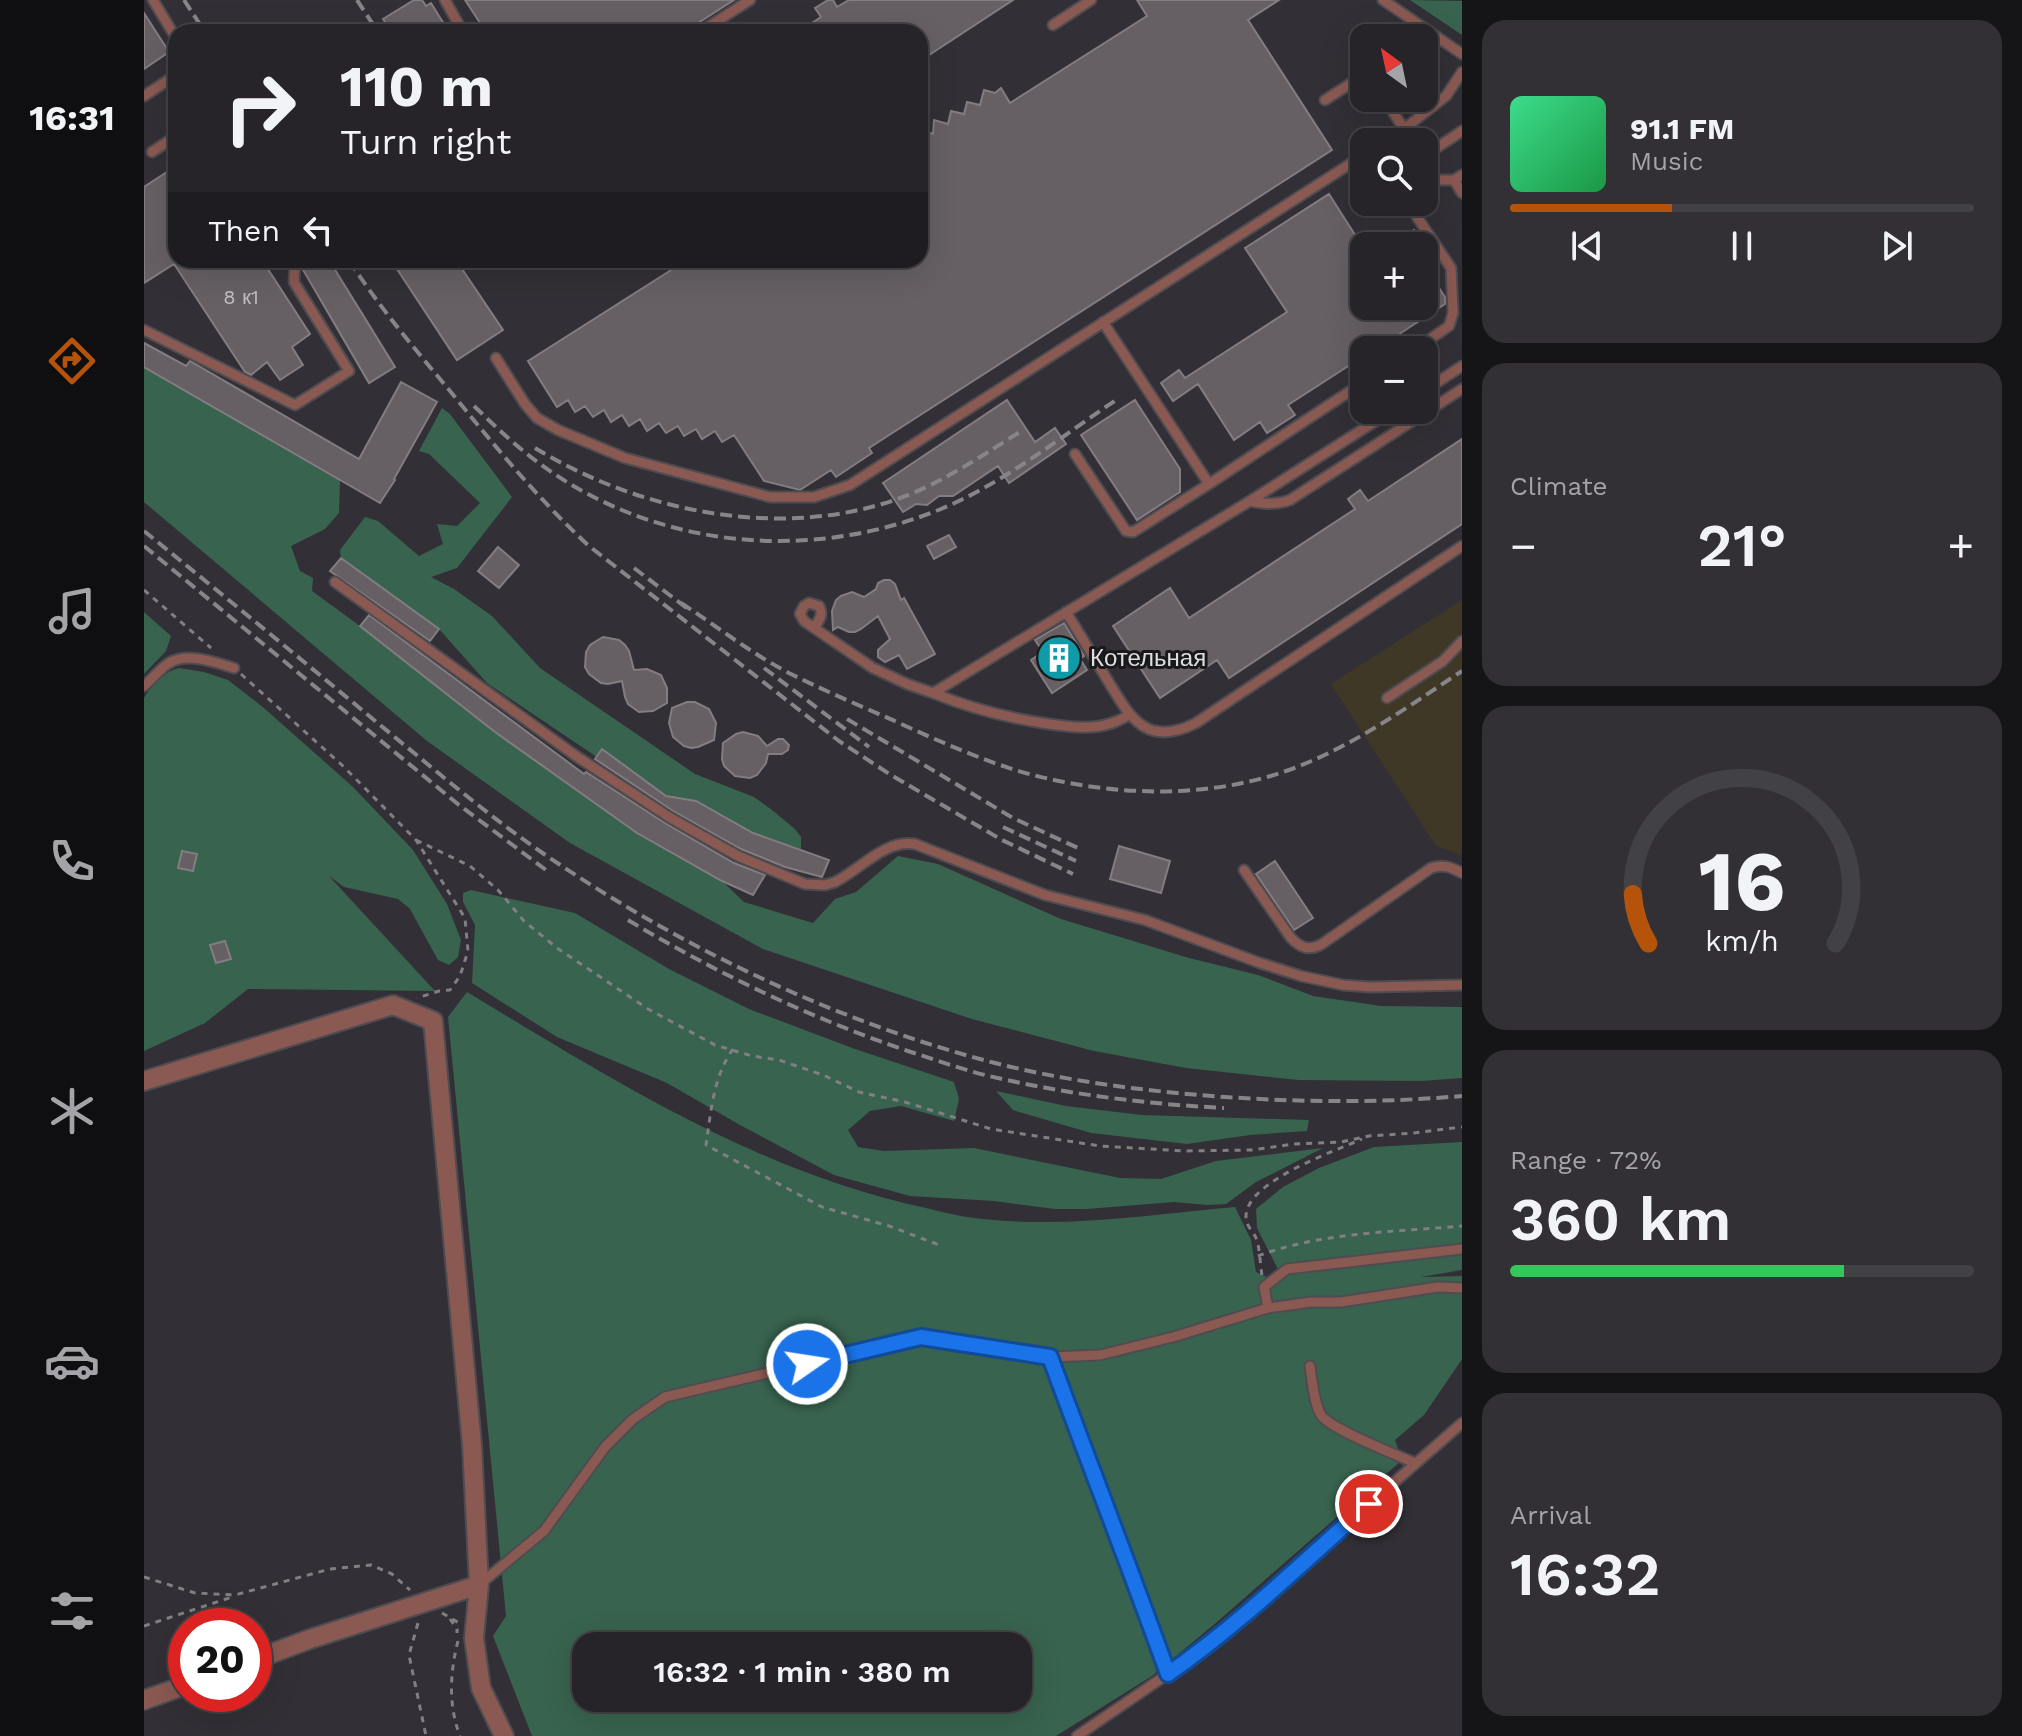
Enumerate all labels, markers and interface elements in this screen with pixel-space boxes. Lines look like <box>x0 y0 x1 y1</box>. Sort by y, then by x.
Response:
north arrow <box>1350 24 1438 112</box>
map controls <box>1350 24 1438 424</box>
text: 110 m <box>340 54 493 120</box>
icon: right <box>208 56 312 160</box>
text: 16:31 <box>29 97 115 139</box>
text: 91.1 FM <box>1630 111 1734 146</box>
text: Turn right <box>340 121 511 163</box>
button: search <box>1350 128 1438 216</box>
text: Music <box>1630 146 1703 176</box>
icon: left <box>296 208 340 252</box>
text: Then <box>208 213 280 248</box>
icon: previous <box>1565 224 1609 268</box>
icon: pause <box>1720 224 1764 268</box>
icon: next <box>1875 224 1919 268</box>
button: + <box>1350 232 1438 320</box>
house number: 8 к1 <box>223 285 259 309</box>
icon: directions <box>44 333 100 389</box>
button: − <box>1350 336 1438 424</box>
text: Climate <box>1510 471 1608 501</box>
text: 21° <box>1697 510 1787 581</box>
text: − <box>1510 520 1537 572</box>
text: + <box>1947 520 1974 572</box>
icon: music <box>44 583 100 639</box>
building icon: Котельная <box>1035 634 1083 682</box>
place label: Котельная <box>1090 644 1206 672</box>
icon: phone <box>44 833 100 889</box>
text: 16 <box>1698 833 1786 930</box>
text: km/h <box>1705 924 1779 958</box>
icon: climate <box>44 1083 100 1139</box>
text: Range · 72% <box>1510 1145 1662 1175</box>
text: 360 km <box>1510 1184 1731 1255</box>
position arrow <box>765 1322 849 1406</box>
icon: car <box>44 1333 100 1389</box>
pin <box>1335 1470 1403 1538</box>
icon: arrive <box>1347 1482 1391 1526</box>
text: Arrival <box>1510 1500 1591 1530</box>
text: 16:32 <box>1510 1539 1661 1610</box>
icon: filters <box>44 1583 100 1639</box>
speed limit sign: 20 <box>168 1608 272 1712</box>
text: 16:32 · 1 min · 380 m <box>654 1654 951 1689</box>

